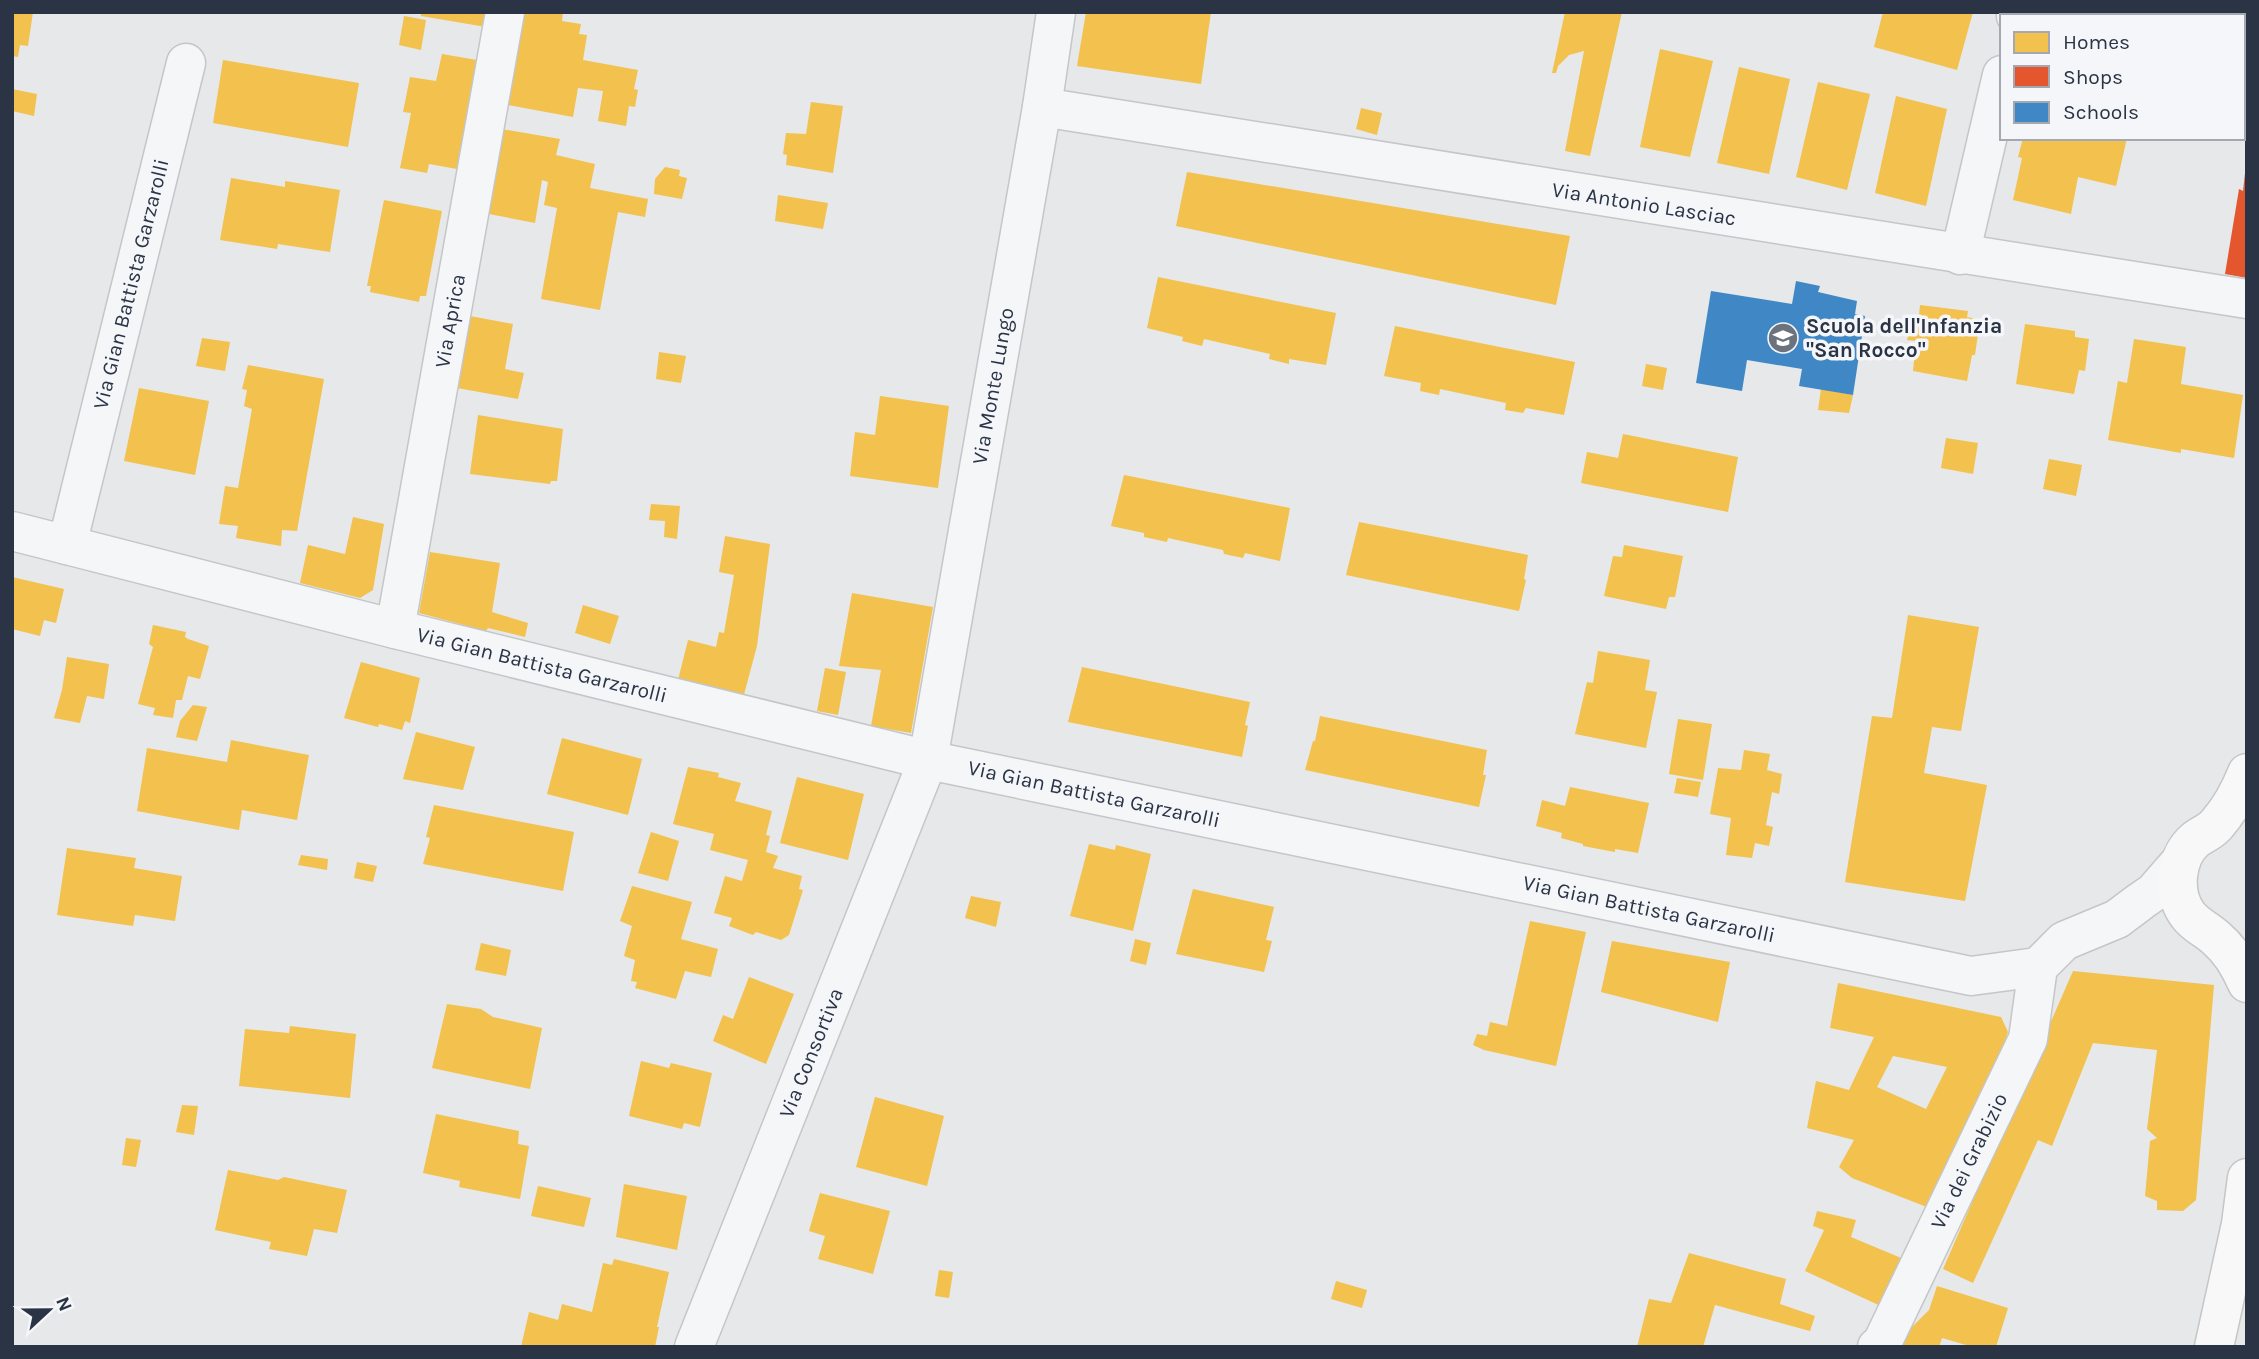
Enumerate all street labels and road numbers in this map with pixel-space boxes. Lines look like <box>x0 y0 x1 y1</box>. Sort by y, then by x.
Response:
street label: Via Gian Battista Garzarolli <box>88 156 174 412</box>
street label: Via Antonio Lasciac <box>1550 178 1738 230</box>
street label: Via Aprica <box>430 272 470 370</box>
street label: Via Monte Lungo <box>967 306 1019 466</box>
street label: Via Gian Battista Garzarolli <box>414 622 670 708</box>
street label: Via Gian Battista Garzarolli <box>966 756 1222 832</box>
street label: Via Gian Battista Garzarolli <box>1521 871 1777 947</box>
street label: Via Consortiva <box>774 985 848 1121</box>
street label: Via dei Grabizio <box>1926 1089 2012 1233</box>

